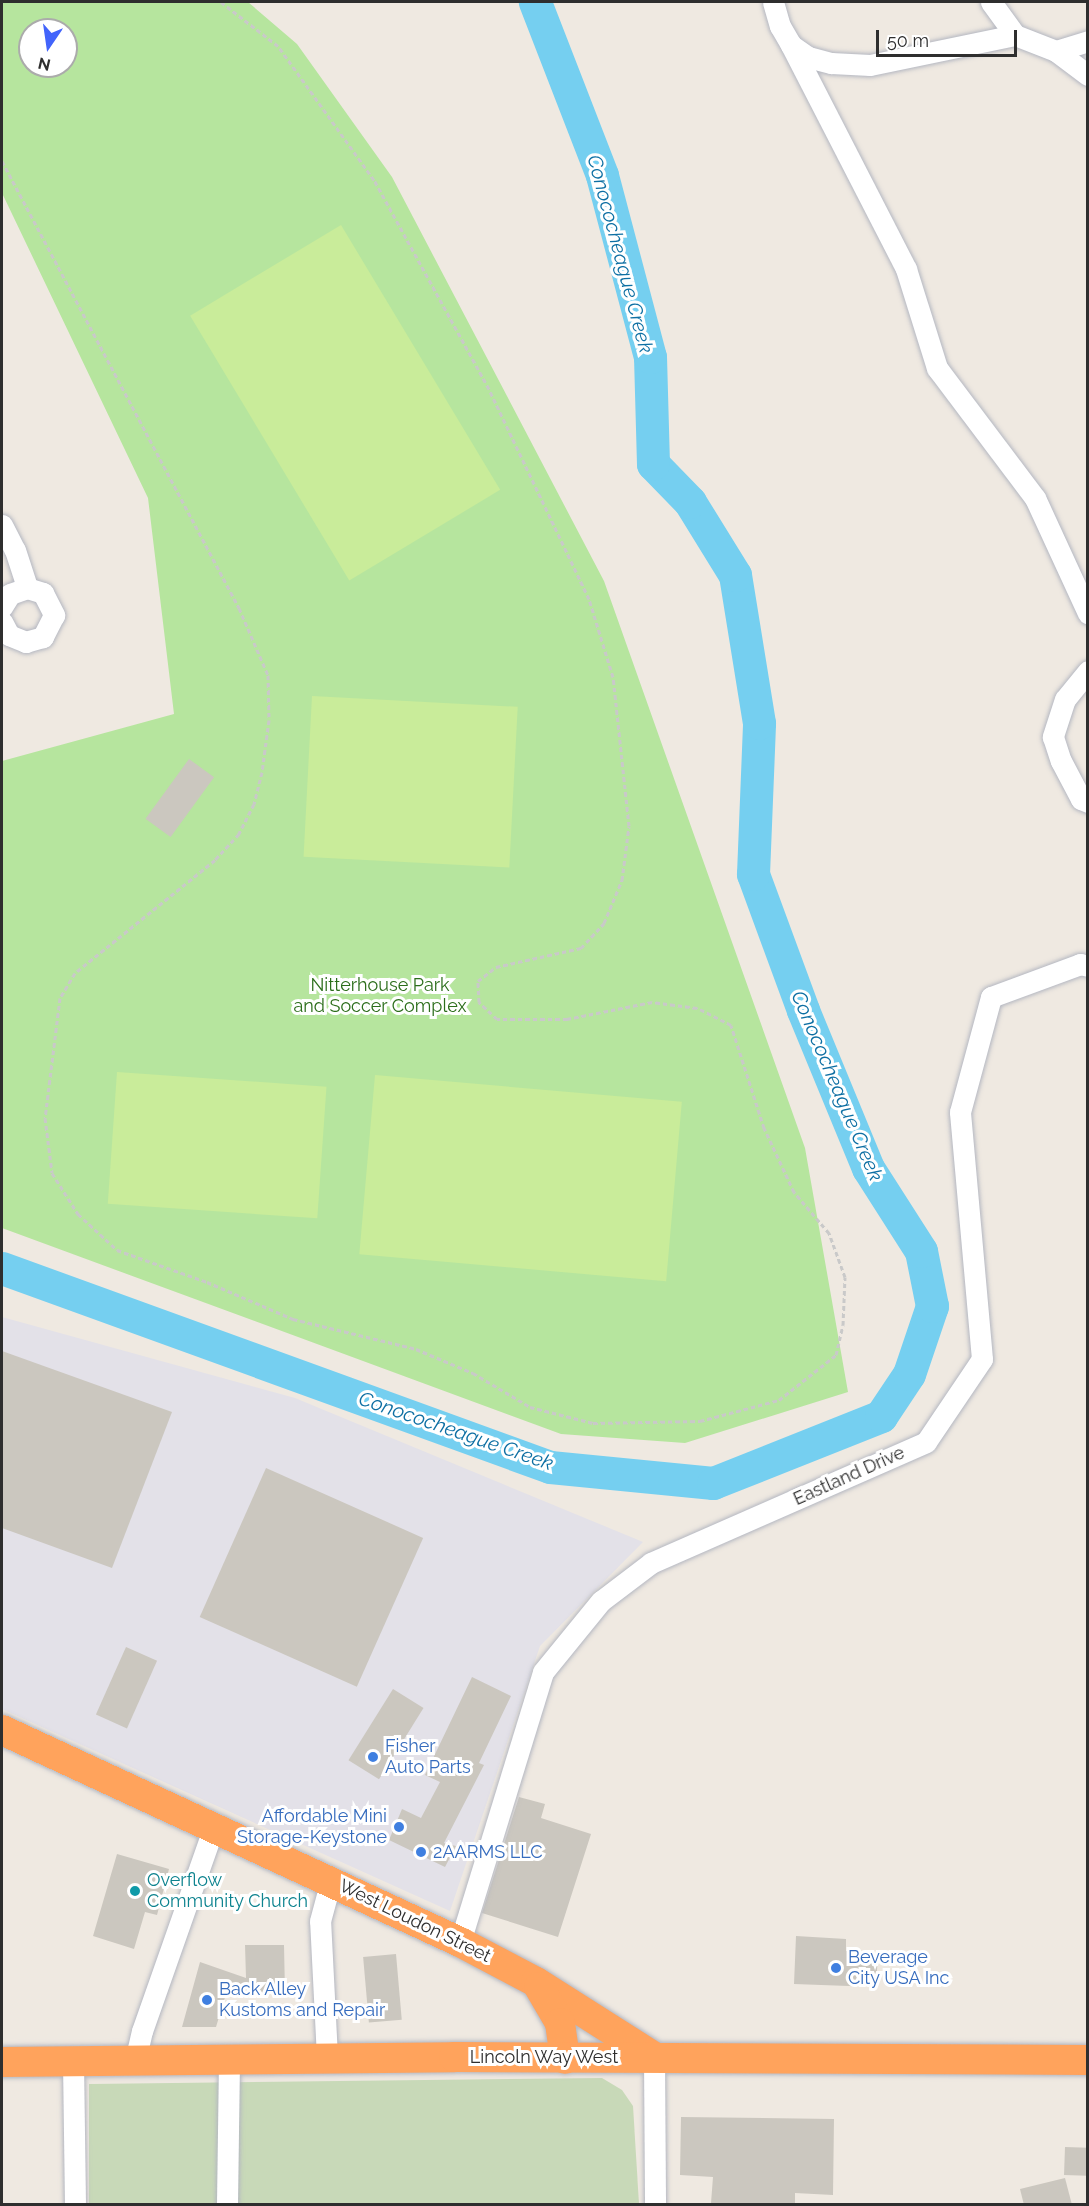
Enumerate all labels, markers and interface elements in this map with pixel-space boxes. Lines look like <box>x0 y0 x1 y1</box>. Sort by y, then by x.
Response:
north arrow <box>18 18 78 78</box>
scale bar <box>879 18 1020 56</box>
text: 50 m <box>887 30 929 51</box>
text: N <box>36 53 52 75</box>
water label: Conococheague Creek <box>582 152 658 356</box>
park label: Nitterhouse Park and Soccer Complex <box>293 975 467 1018</box>
water label: Conococheague Creek <box>786 987 888 1185</box>
water label: Conococheague Creek <box>356 1386 556 1476</box>
street label: Eastland Drive <box>790 1442 908 1510</box>
place label: Fisher Auto Parts <box>385 1736 471 1778</box>
marker: Fisher Auto Parts <box>366 1750 380 1764</box>
place label: Affordable Mini Storage-Keystone <box>237 1806 387 1848</box>
marker: Affordable Mini Storage-Keystone <box>392 1820 406 1834</box>
place label: 2AARMS LLC <box>433 1841 543 1863</box>
marker: 2AARMS LLC <box>414 1845 428 1859</box>
place label: Overflow Community Church <box>147 1870 309 1912</box>
street label: West Loudon Street <box>336 1875 494 1967</box>
marker: Overflow Community Church <box>128 1884 142 1898</box>
place label: Beverage City USA Inc <box>848 1947 951 1990</box>
marker: Beverage City USA Inc <box>829 1961 843 1975</box>
place label: Back Alley Kustoms and Repair <box>219 1979 385 2022</box>
marker: Back Alley Kustoms and Repair <box>200 1993 214 2007</box>
street label: Lincoln Way West <box>469 2046 619 2068</box>

